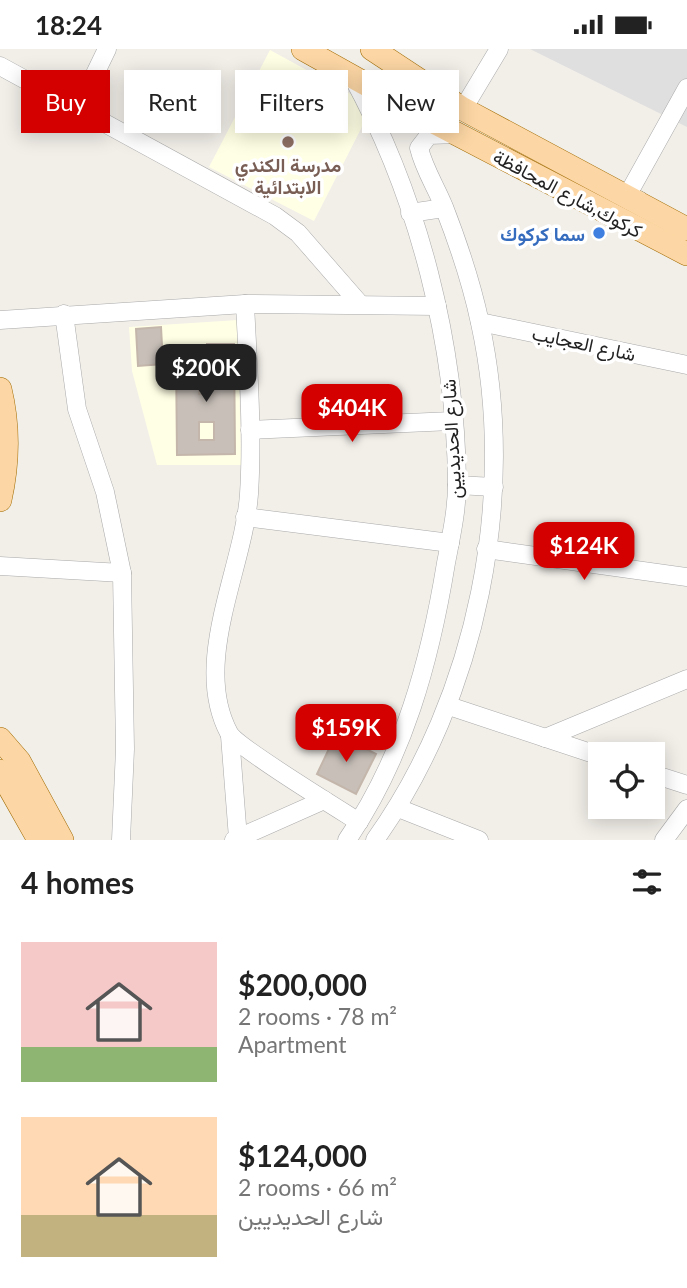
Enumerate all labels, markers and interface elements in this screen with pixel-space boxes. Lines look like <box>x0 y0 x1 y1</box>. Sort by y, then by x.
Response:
text: 18:24 <box>35 9 102 41</box>
chip: Buy <box>21 70 110 133</box>
chip: Rent <box>124 70 221 133</box>
chip: Filters <box>235 70 348 133</box>
chip: New <box>362 70 459 133</box>
marker: مدرسة الكندي الابتدائية <box>280 134 296 150</box>
street label: كركوك,شارع المحافظة <box>489 144 646 244</box>
place label: مدرسة الكندي الابتدائية <box>235 153 341 199</box>
place label: سما كركوك <box>500 222 585 247</box>
marker: سما كركوك <box>591 225 607 241</box>
street label: شارع العجايب <box>530 321 638 367</box>
pin: $200K <box>157 345 255 404</box>
text: $200K <box>171 353 241 381</box>
street label: شارع الحديديين <box>436 378 468 499</box>
pin: $404K <box>303 385 401 444</box>
text: $404K <box>317 393 387 421</box>
pin: $124K <box>535 523 633 582</box>
text: $124K <box>549 531 619 559</box>
pin: $159K <box>297 705 395 764</box>
text: $159K <box>311 713 381 741</box>
map controls <box>588 742 665 819</box>
button: locate <box>588 742 665 819</box>
icon: filters <box>628 863 666 901</box>
text: 4 homes <box>21 864 134 900</box>
text: $200,000 <box>238 966 367 1002</box>
icon: home <box>77 970 161 1054</box>
text: 2 rooms · 78 m² <box>238 1002 397 1030</box>
text: Apartment <box>238 1030 346 1058</box>
text: $124,000 <box>238 1137 367 1173</box>
icon: home <box>77 1145 161 1229</box>
text: 2 rooms · 66 m² <box>238 1173 397 1201</box>
text: شارع الحديديين <box>238 1202 383 1230</box>

